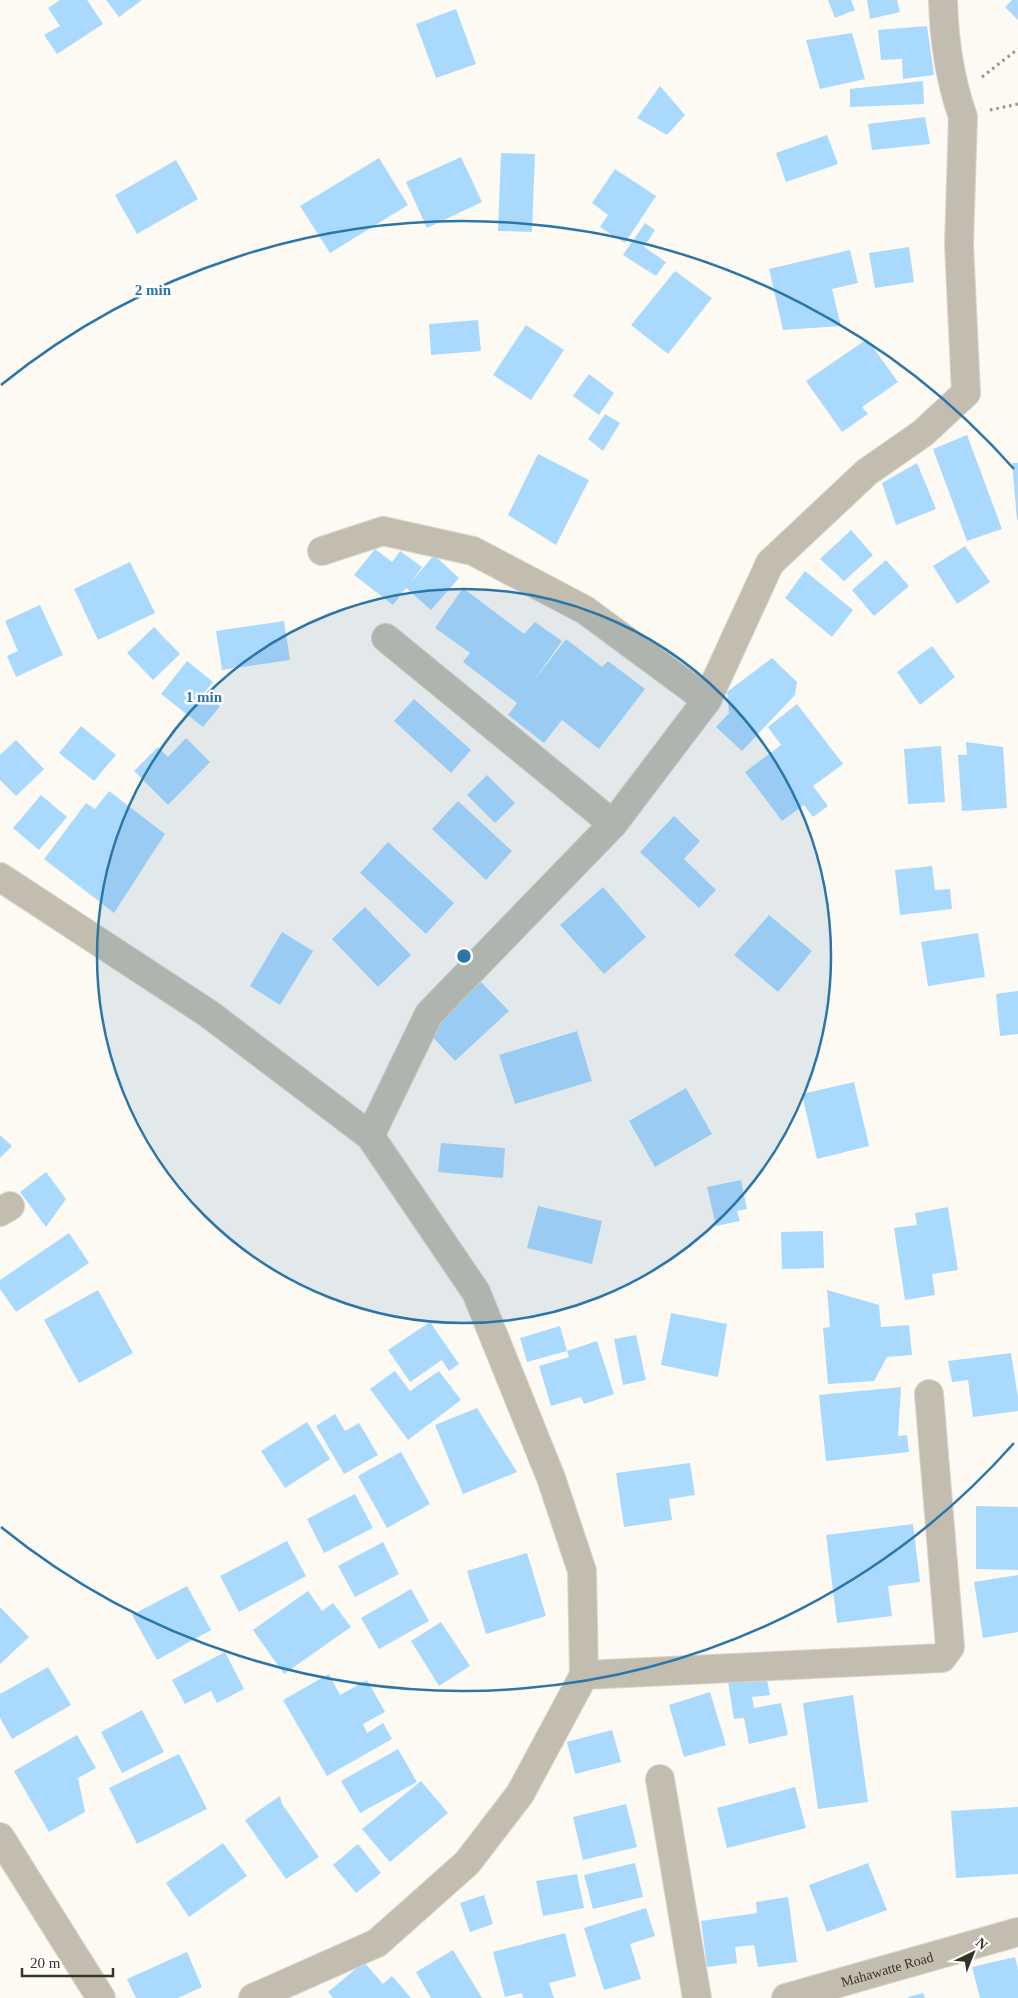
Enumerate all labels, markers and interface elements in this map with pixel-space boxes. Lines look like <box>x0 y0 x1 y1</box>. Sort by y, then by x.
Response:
text: 2 min <box>135 282 172 298</box>
text: 1 min <box>186 689 223 705</box>
centre of rings <box>455 947 473 965</box>
north arrow <box>948 1928 998 1978</box>
text: N <box>973 1935 990 1953</box>
scale bar <box>22 1946 114 1978</box>
street label: Mahawatte Road <box>839 1949 935 1990</box>
text: 20 m <box>30 1955 61 1971</box>

